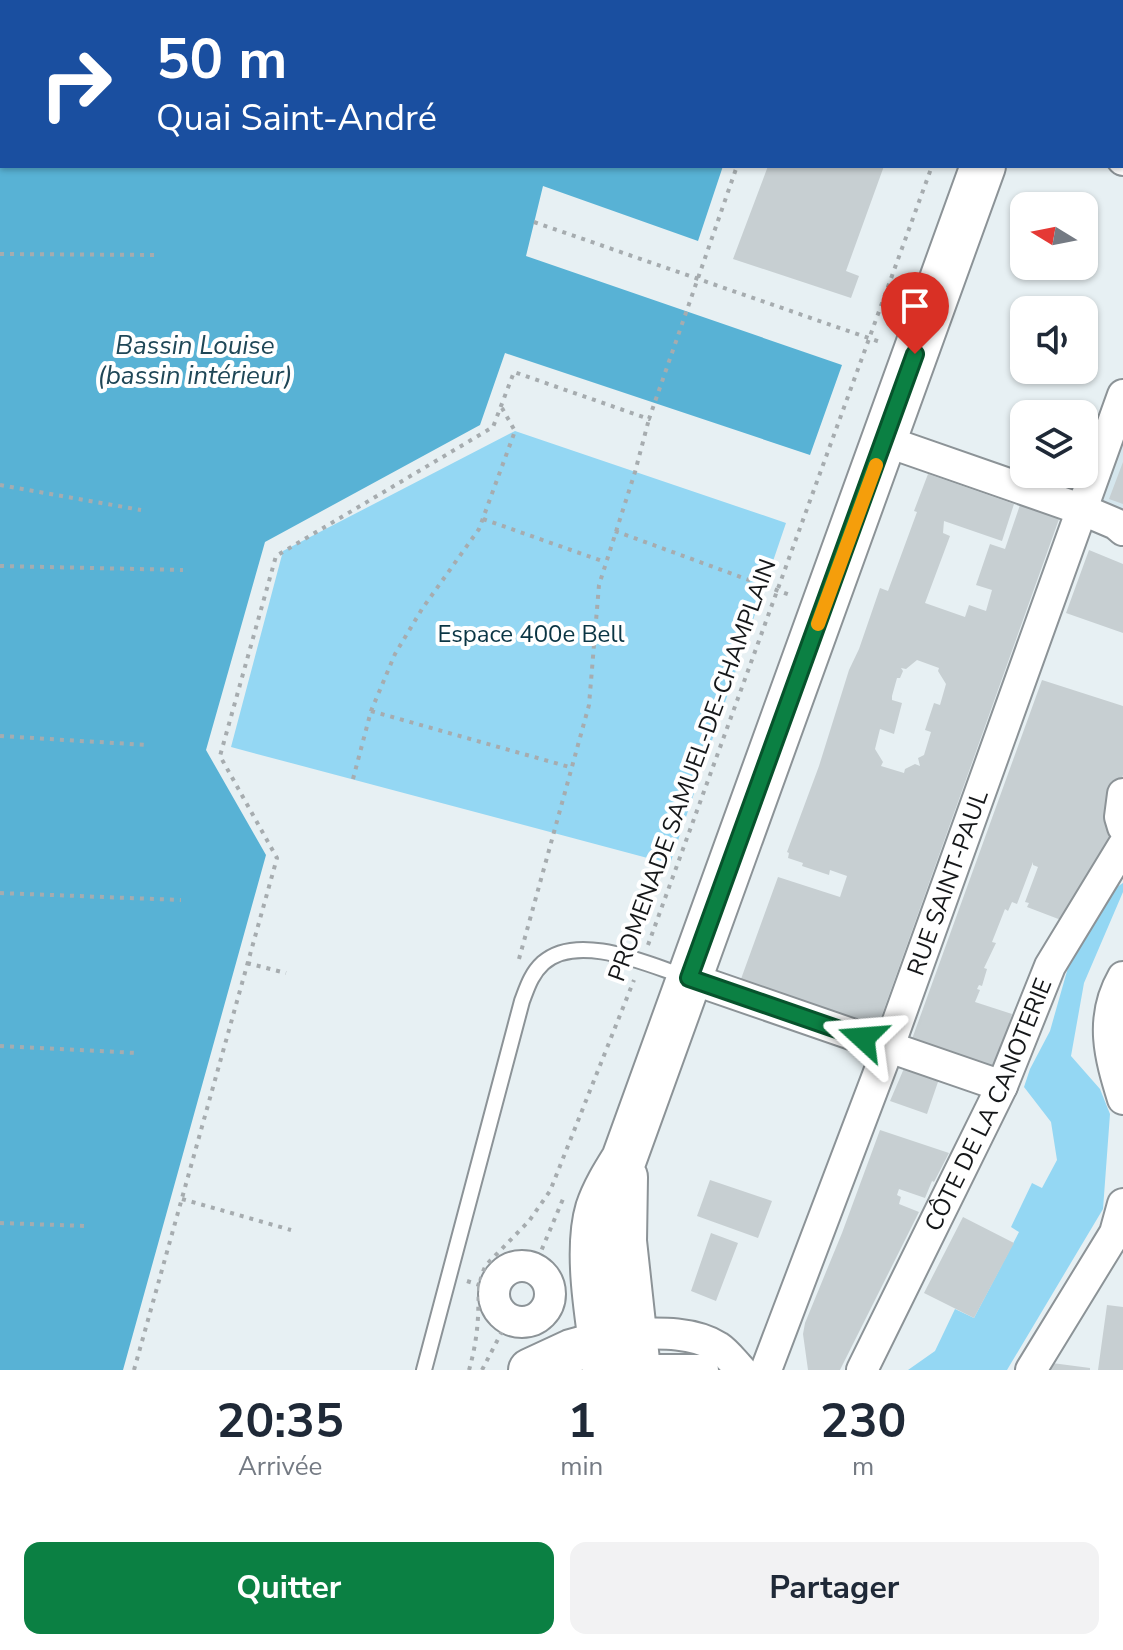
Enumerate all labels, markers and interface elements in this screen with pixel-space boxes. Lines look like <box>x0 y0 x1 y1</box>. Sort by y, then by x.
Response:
text: 50 m <box>156 21 287 98</box>
icon: right <box>24 32 128 136</box>
text: Quai Saint-André <box>156 94 437 143</box>
north arrow <box>1010 192 1098 280</box>
map controls <box>1010 192 1098 488</box>
pin <box>881 272 949 354</box>
icon: arrive <box>893 284 937 328</box>
button: sound <box>1010 296 1098 384</box>
water label: Bassin Louise (bassin intérieur) <box>97 328 293 393</box>
button: layers <box>1010 400 1098 488</box>
street label: PROMENADE SAMUEL-DE-CHAMPLAIN <box>600 554 784 986</box>
park label: Espace 400e Bell <box>437 618 625 650</box>
street label: RUE SAINT-PAUL <box>900 786 996 980</box>
street label: CÔTE DE LA CANOTERIE <box>917 973 1059 1237</box>
position arrow <box>821 996 905 1080</box>
text: 20:35 <box>217 1388 344 1454</box>
text: 1 <box>567 1388 596 1454</box>
text: 230 <box>820 1388 906 1454</box>
text: Arrivée <box>238 1449 322 1484</box>
text: min <box>560 1449 603 1484</box>
text: m <box>852 1449 874 1484</box>
button: Quitter <box>24 1542 554 1634</box>
button: Partager <box>570 1542 1099 1634</box>

